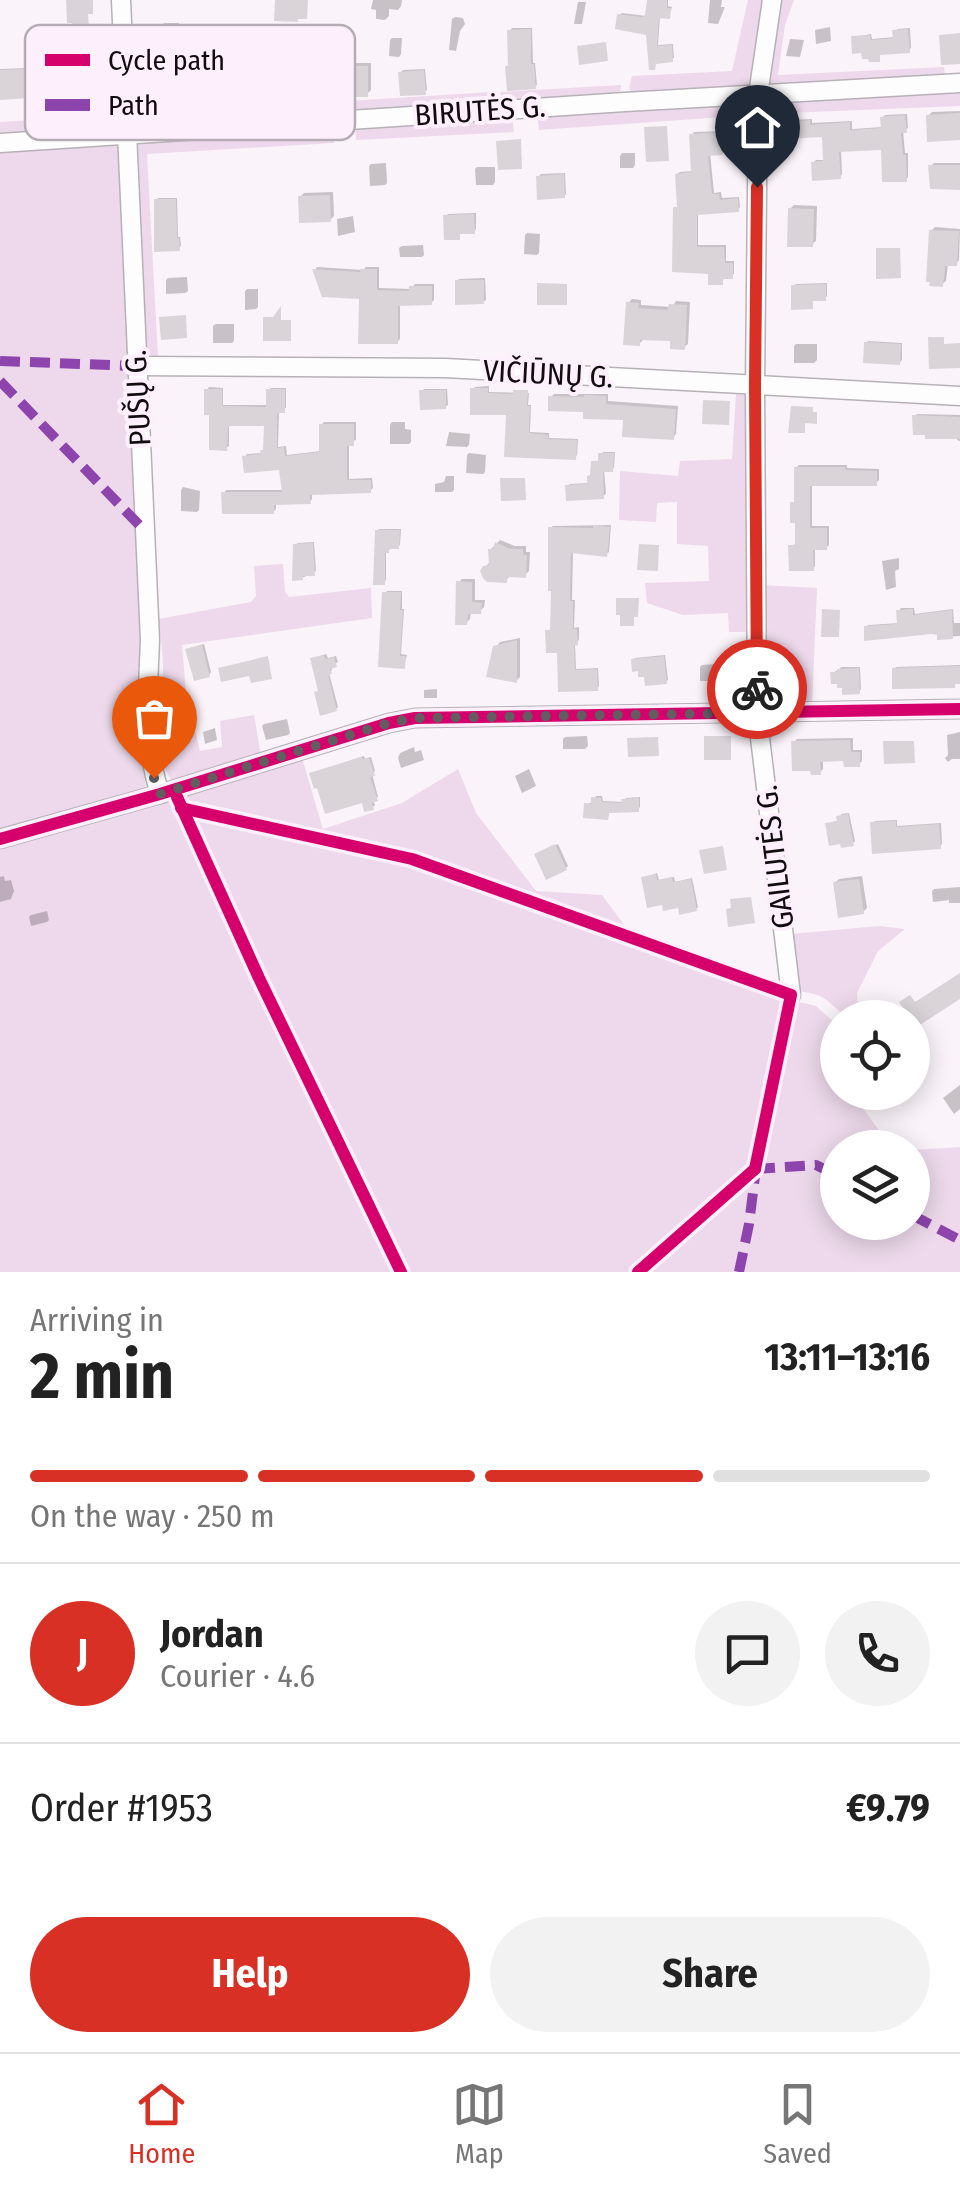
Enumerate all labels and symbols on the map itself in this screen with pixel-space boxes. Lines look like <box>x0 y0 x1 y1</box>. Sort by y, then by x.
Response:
legend <box>25 25 355 140</box>
text: Cycle path <box>108 44 225 77</box>
pin <box>715 85 800 188</box>
street label: BIRUTĖS G. <box>413 88 547 134</box>
text: Path <box>108 89 159 122</box>
street label: PUŠŲ G. <box>118 349 158 447</box>
street label: VIČIŪNŲ G. <box>482 353 614 395</box>
courier <box>707 639 807 739</box>
pin <box>112 676 197 779</box>
street label: GAILUTĖS G. <box>748 783 802 931</box>

